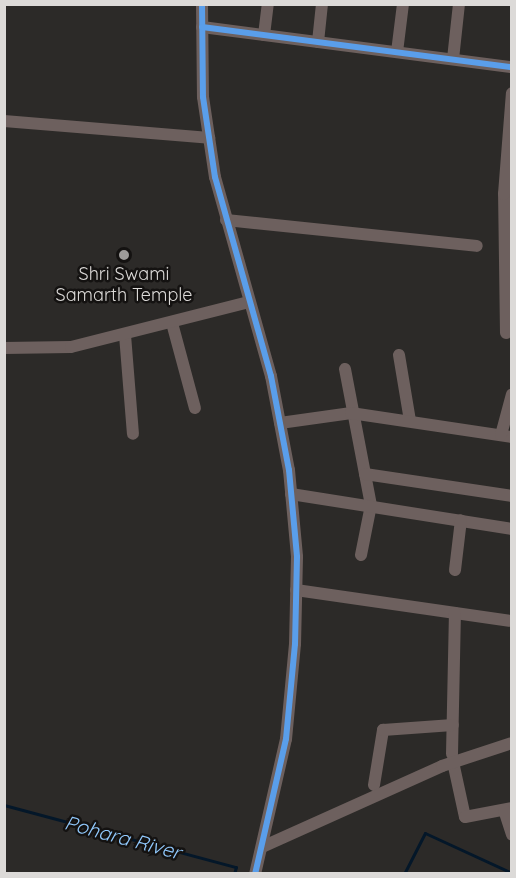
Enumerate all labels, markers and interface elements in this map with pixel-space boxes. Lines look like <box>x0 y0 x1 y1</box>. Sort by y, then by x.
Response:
marker: Shri Swami Samarth Temple <box>117 248 131 262</box>
place label: Shri Swami Samarth Temple <box>56 264 192 306</box>
water label: Pohara River <box>62 810 184 864</box>

